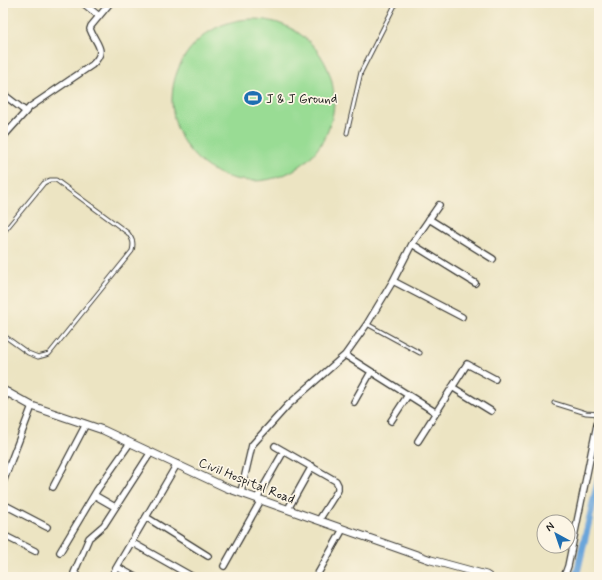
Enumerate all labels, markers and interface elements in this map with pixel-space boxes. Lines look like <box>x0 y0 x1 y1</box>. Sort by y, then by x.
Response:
sports icon: J & J Ground <box>243 88 263 108</box>
place label: J & J Ground <box>266 91 337 108</box>
street label: Civil Hospital Road <box>196 454 297 508</box>
north arrow <box>536 514 576 554</box>
text: N <box>543 519 558 535</box>

